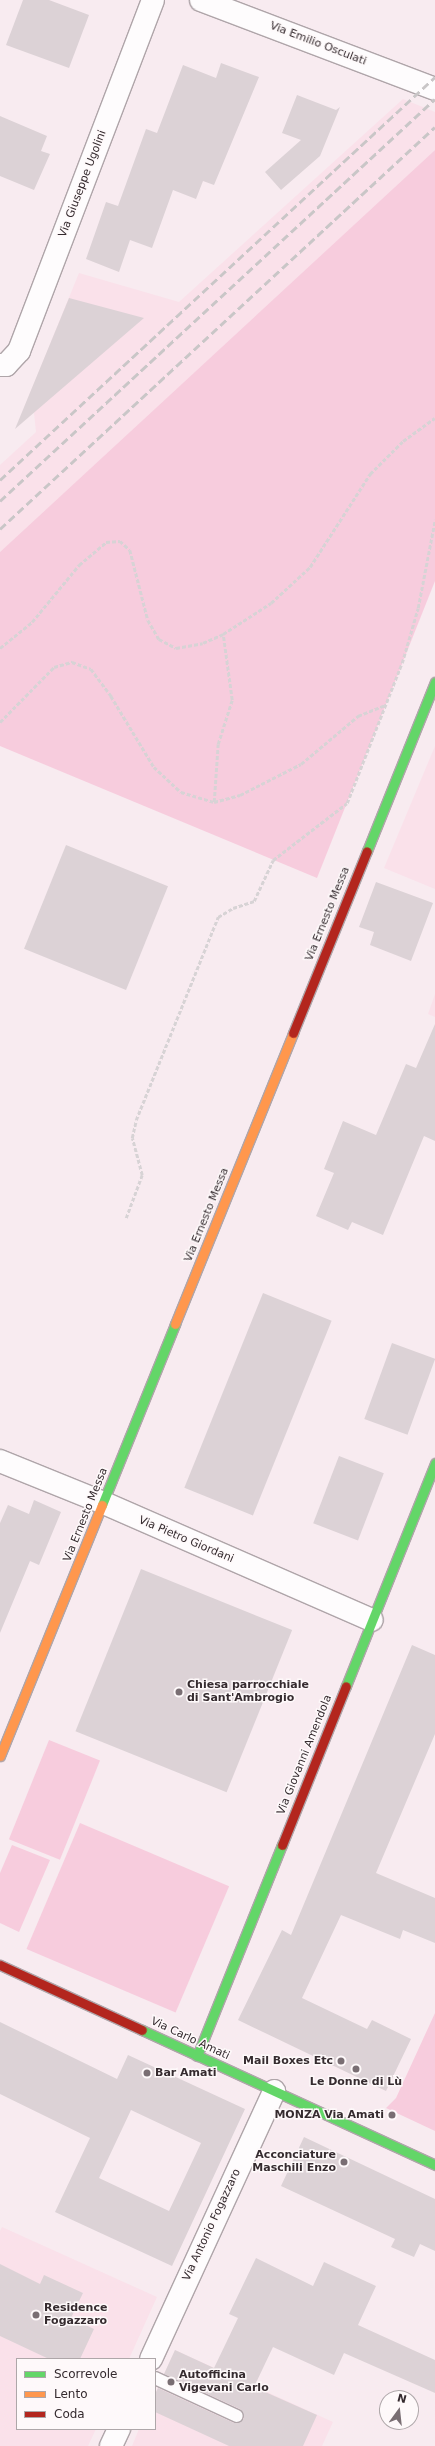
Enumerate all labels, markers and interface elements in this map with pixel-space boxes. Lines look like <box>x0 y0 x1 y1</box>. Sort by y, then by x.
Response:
street label: Via Emilio Osculati <box>268 20 368 68</box>
street label: Via Giuseppe Ugolini <box>56 129 110 239</box>
street label: Via Ernesto Messa <box>303 865 353 963</box>
street label: Via Ernesto Messa <box>182 1166 232 1264</box>
street label: Via Ernesto Messa <box>61 1466 111 1564</box>
street label: Via Pietro Giordani <box>136 1514 236 1566</box>
place label: Chiesa parrocchiale di Sant'Ambrogio <box>187 1679 309 1705</box>
marker: Chiesa parrocchiale di Sant'Ambrogio <box>174 1687 184 1697</box>
street label: Via Giovanni Amendola <box>275 1693 335 1817</box>
street label: Via Carlo Amati <box>149 2015 231 2063</box>
place label: Mail Boxes Etc <box>243 2054 333 2068</box>
marker: Mail Boxes Etc <box>336 2056 346 2066</box>
marker: Le Donne di Lù <box>351 2064 361 2074</box>
place label: Bar Amati <box>155 2066 216 2080</box>
marker: Bar Amati <box>142 2068 152 2078</box>
place label: Le Donne di Lù <box>310 2075 402 2089</box>
place label: MONZA Via Amati <box>274 2108 384 2122</box>
marker: MONZA Via Amati <box>387 2110 397 2120</box>
place label: Acconciature Maschili Enzo <box>252 2149 336 2175</box>
marker: Acconciature Maschili Enzo <box>339 2157 349 2167</box>
street label: Via Antonio Fogazzaro <box>180 2167 244 2283</box>
place label: Residence Fogazzaro <box>44 2302 107 2328</box>
marker: Residence Fogazzaro <box>31 2310 41 2320</box>
legend <box>16 2358 156 2430</box>
text: Scorrevole <box>54 2367 118 2381</box>
place label: Autofficina Vigevani Carlo <box>179 2369 269 2395</box>
marker: Autofficina Vigevani Carlo <box>166 2377 176 2387</box>
text: Lento <box>54 2387 88 2401</box>
north arrow <box>379 2390 419 2430</box>
text: N <box>396 2391 408 2406</box>
text: Coda <box>54 2407 85 2421</box>

